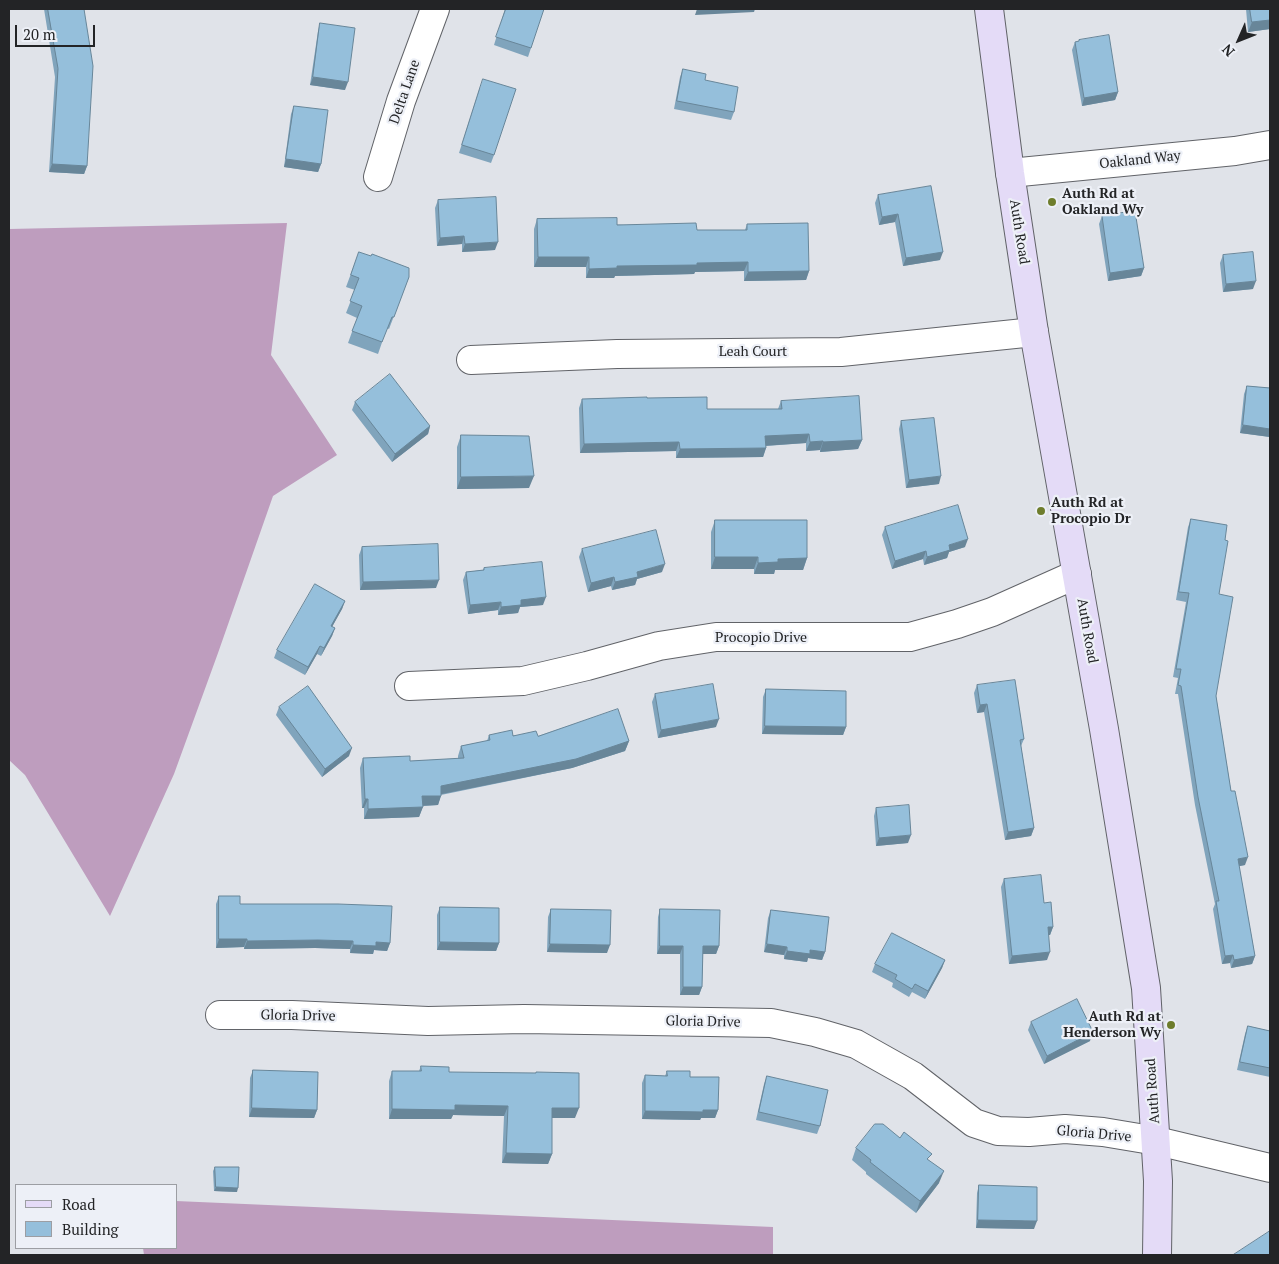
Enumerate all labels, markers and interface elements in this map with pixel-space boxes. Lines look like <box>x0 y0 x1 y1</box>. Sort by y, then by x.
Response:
scale bar <box>18 15 98 47</box>
north arrow <box>1214 15 1264 65</box>
text: 20 m <box>23 24 56 44</box>
text: N <box>1217 40 1238 61</box>
street label: Delta Lane <box>386 58 424 126</box>
street label: Oakland Way <box>1098 147 1182 173</box>
place label: Auth Rd at Oakland Wy <box>1062 186 1143 218</box>
marker: Auth Rd at Oakland Wy <box>1046 196 1058 208</box>
street label: Auth Road <box>1006 198 1032 266</box>
street label: Leah Court <box>719 344 787 360</box>
place label: Auth Rd at Procopio Dr <box>1051 495 1131 528</box>
marker: Auth Rd at Procopio Dr <box>1035 505 1047 517</box>
street label: Auth Road <box>1073 597 1101 665</box>
street label: Procopio Drive <box>715 630 807 646</box>
street label: Gloria Drive <box>260 1007 336 1025</box>
place label: Auth Rd at Henderson Wy <box>1063 1009 1161 1042</box>
street label: Gloria Drive <box>665 1013 741 1031</box>
marker: Auth Rd at Henderson Wy <box>1165 1019 1177 1031</box>
street label: Auth Road <box>1142 1058 1164 1124</box>
street label: Gloria Drive <box>1056 1122 1132 1146</box>
legend <box>15 1184 178 1249</box>
text: Road <box>62 1194 95 1214</box>
text: Building <box>62 1219 119 1239</box>

